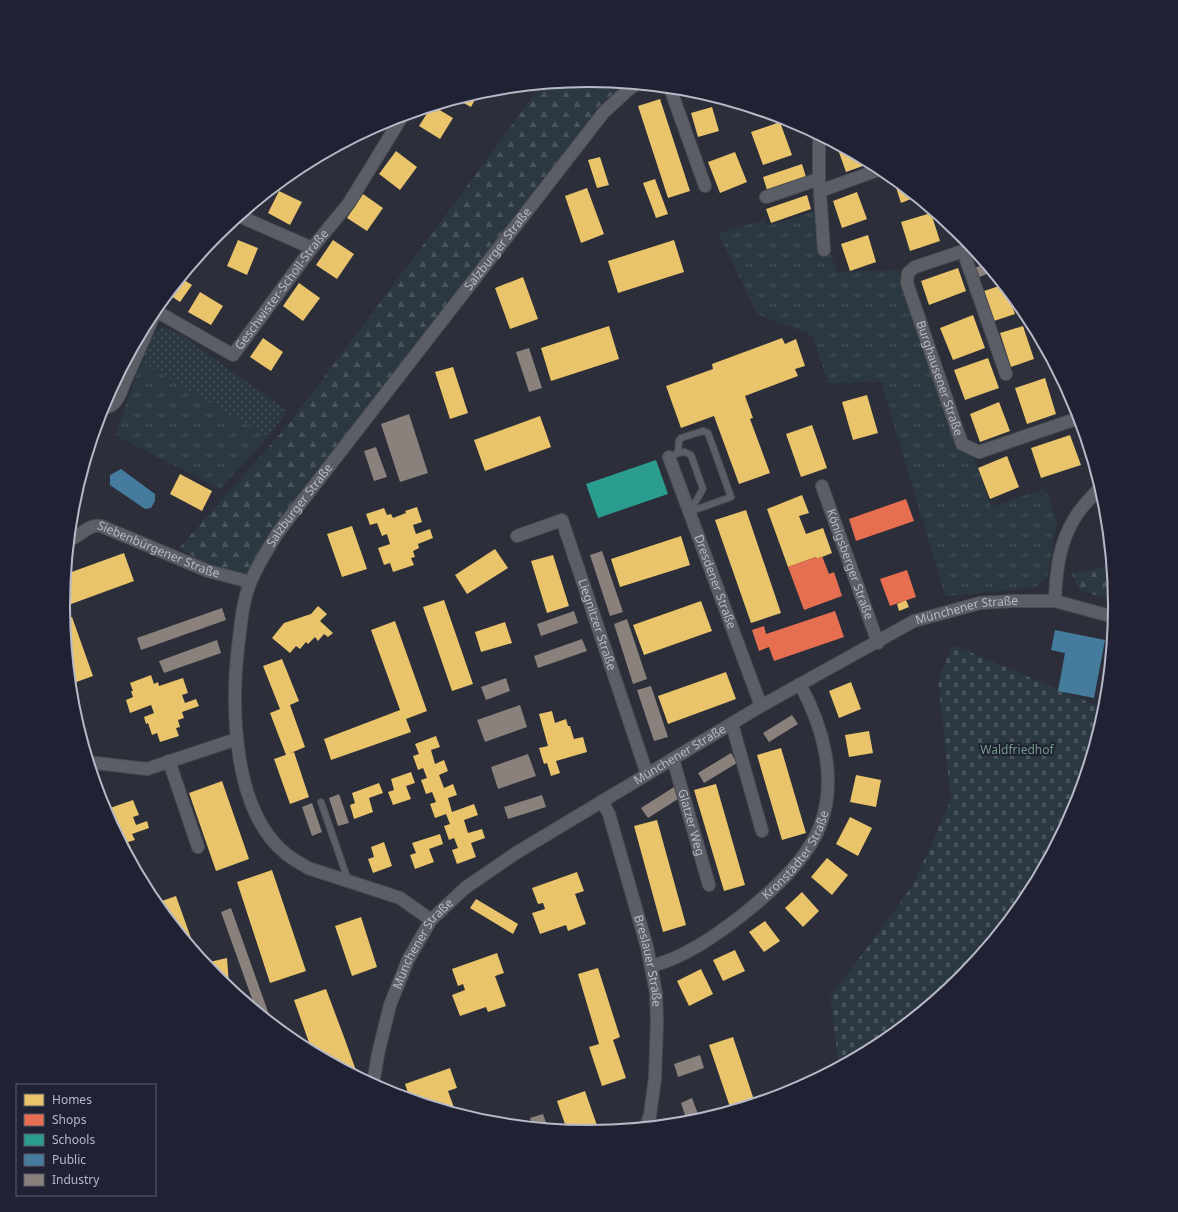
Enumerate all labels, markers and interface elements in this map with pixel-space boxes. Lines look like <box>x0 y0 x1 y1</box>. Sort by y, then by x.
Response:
street label: Salzburger Straße <box>460 203 535 294</box>
street label: Geschwister-Scholl-Straße <box>231 225 332 353</box>
street label: Burghausener Straße <box>912 318 968 438</box>
street label: Salzburger Straße <box>262 459 337 550</box>
street label: Königsberger Straße <box>823 506 878 622</box>
street label: Siebenbürgener Straße <box>95 516 222 582</box>
street label: Dresdener Straße <box>690 532 741 631</box>
street label: Liegnitzer Straße <box>574 576 621 673</box>
street label: Münchener Straße <box>913 592 1018 628</box>
street label: Münchener Straße <box>630 720 729 789</box>
park label: Waldfriedhof <box>980 741 1054 758</box>
street label: Glatzer Weg <box>674 787 709 858</box>
street label: Kronstädter Straße <box>758 808 832 903</box>
street label: Münchener Straße <box>388 894 457 991</box>
street label: Breslauer Straße <box>630 913 665 1008</box>
legend <box>16 1084 156 1196</box>
text: Homes <box>52 1091 92 1108</box>
text: Shops <box>52 1111 87 1128</box>
text: Schools <box>52 1131 95 1148</box>
text: Public <box>52 1151 86 1168</box>
text: Industry <box>52 1171 100 1188</box>

